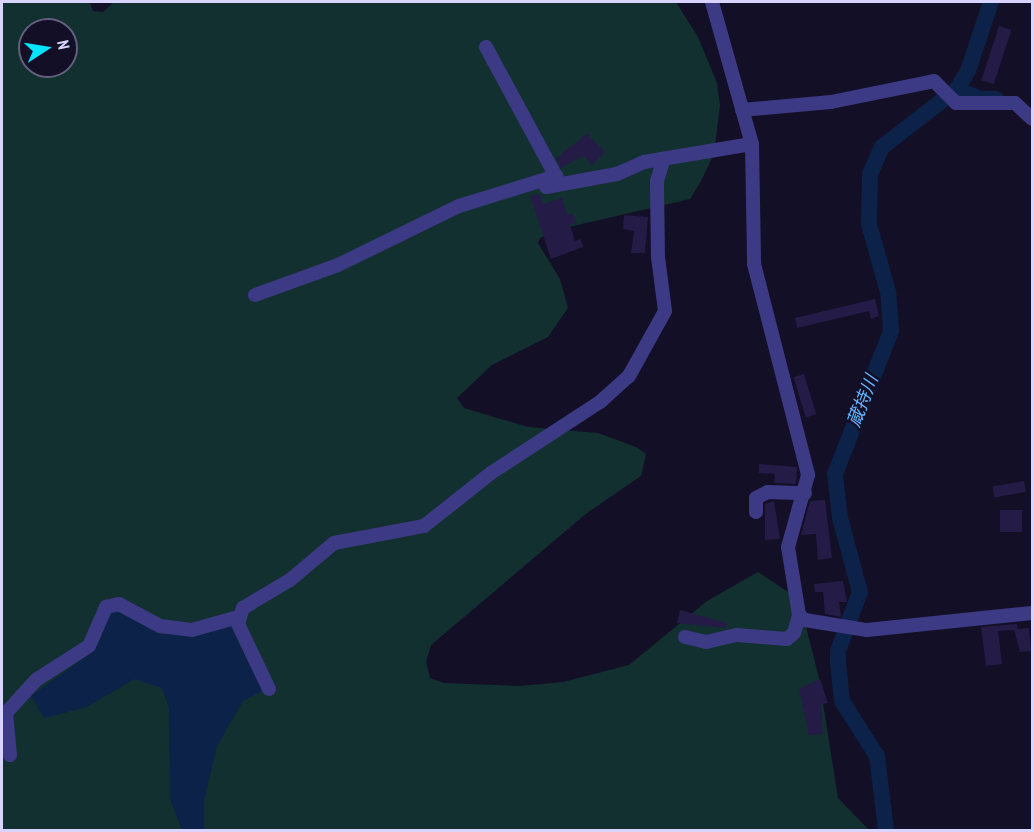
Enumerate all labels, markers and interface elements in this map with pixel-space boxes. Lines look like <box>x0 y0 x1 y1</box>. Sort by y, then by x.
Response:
north arrow <box>18 18 78 78</box>
text: N <box>53 38 74 51</box>
water label: 蔵持川 <box>843 372 883 430</box>

